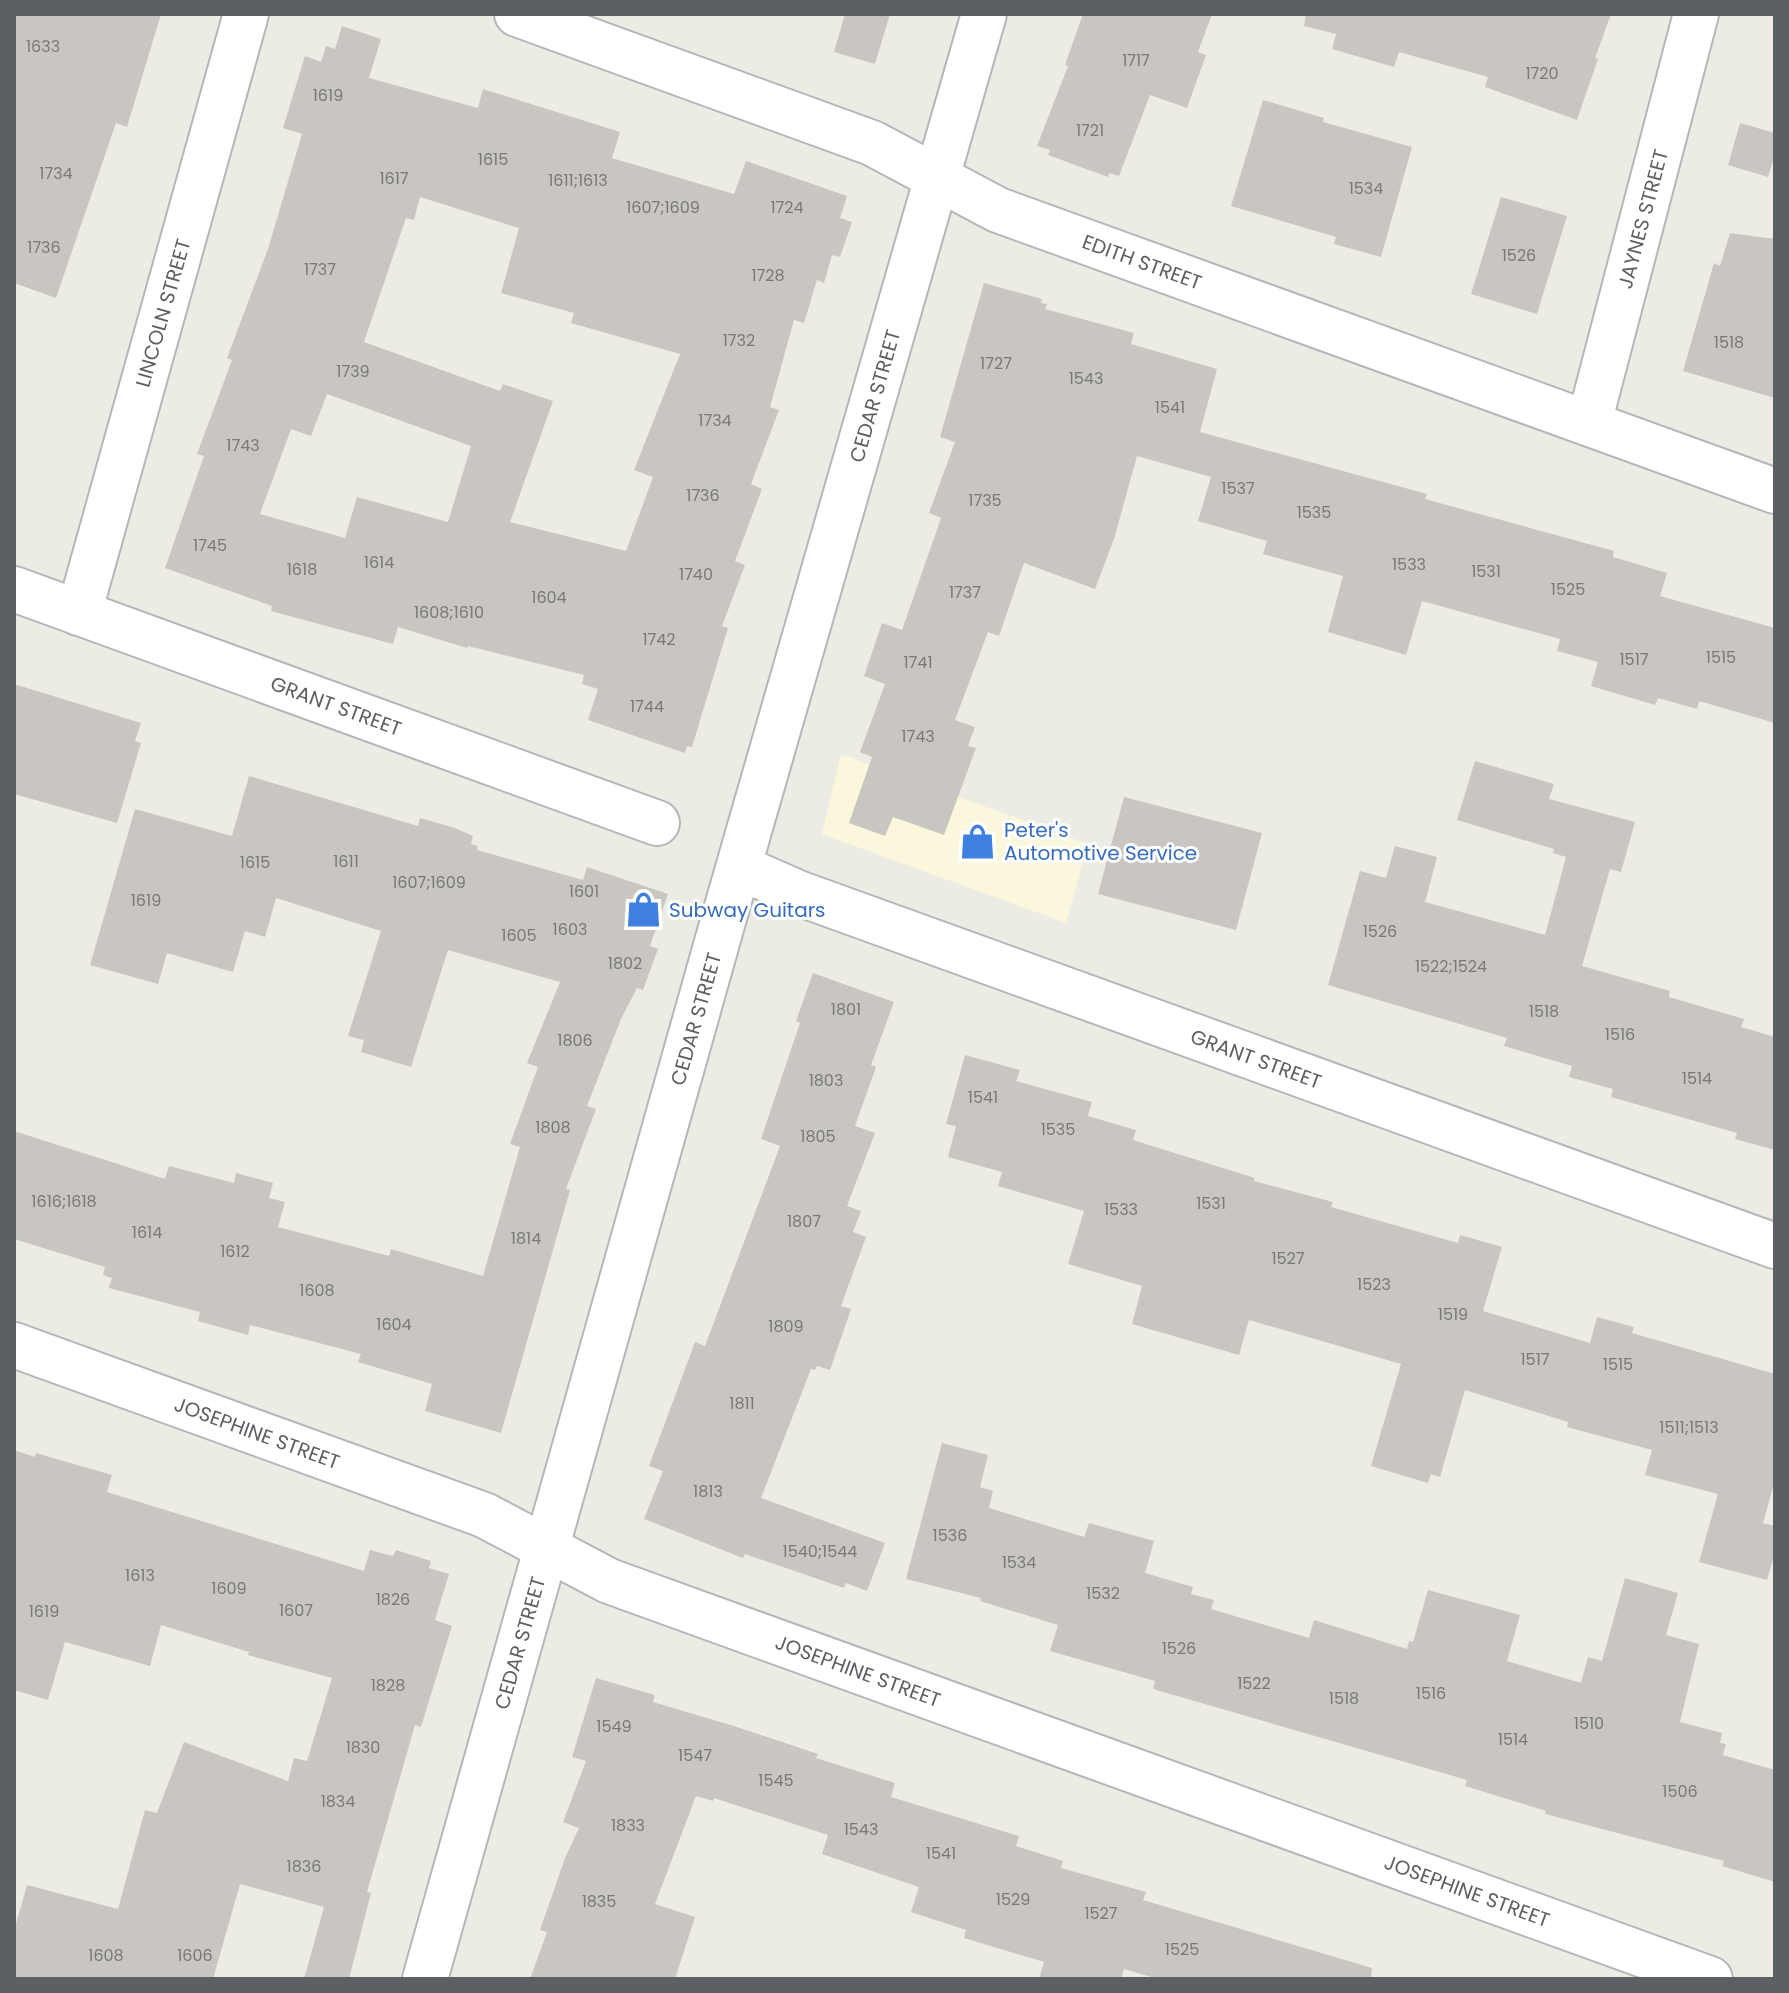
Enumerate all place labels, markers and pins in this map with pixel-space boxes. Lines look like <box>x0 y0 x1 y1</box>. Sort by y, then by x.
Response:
place label: Peter's Automotive Service <box>1004 816 1197 867</box>
shop icon: Peter's Automotive Service <box>959 823 997 861</box>
shop icon: Subway Guitars <box>624 891 662 929</box>
place label: Subway Guitars <box>669 896 826 924</box>

